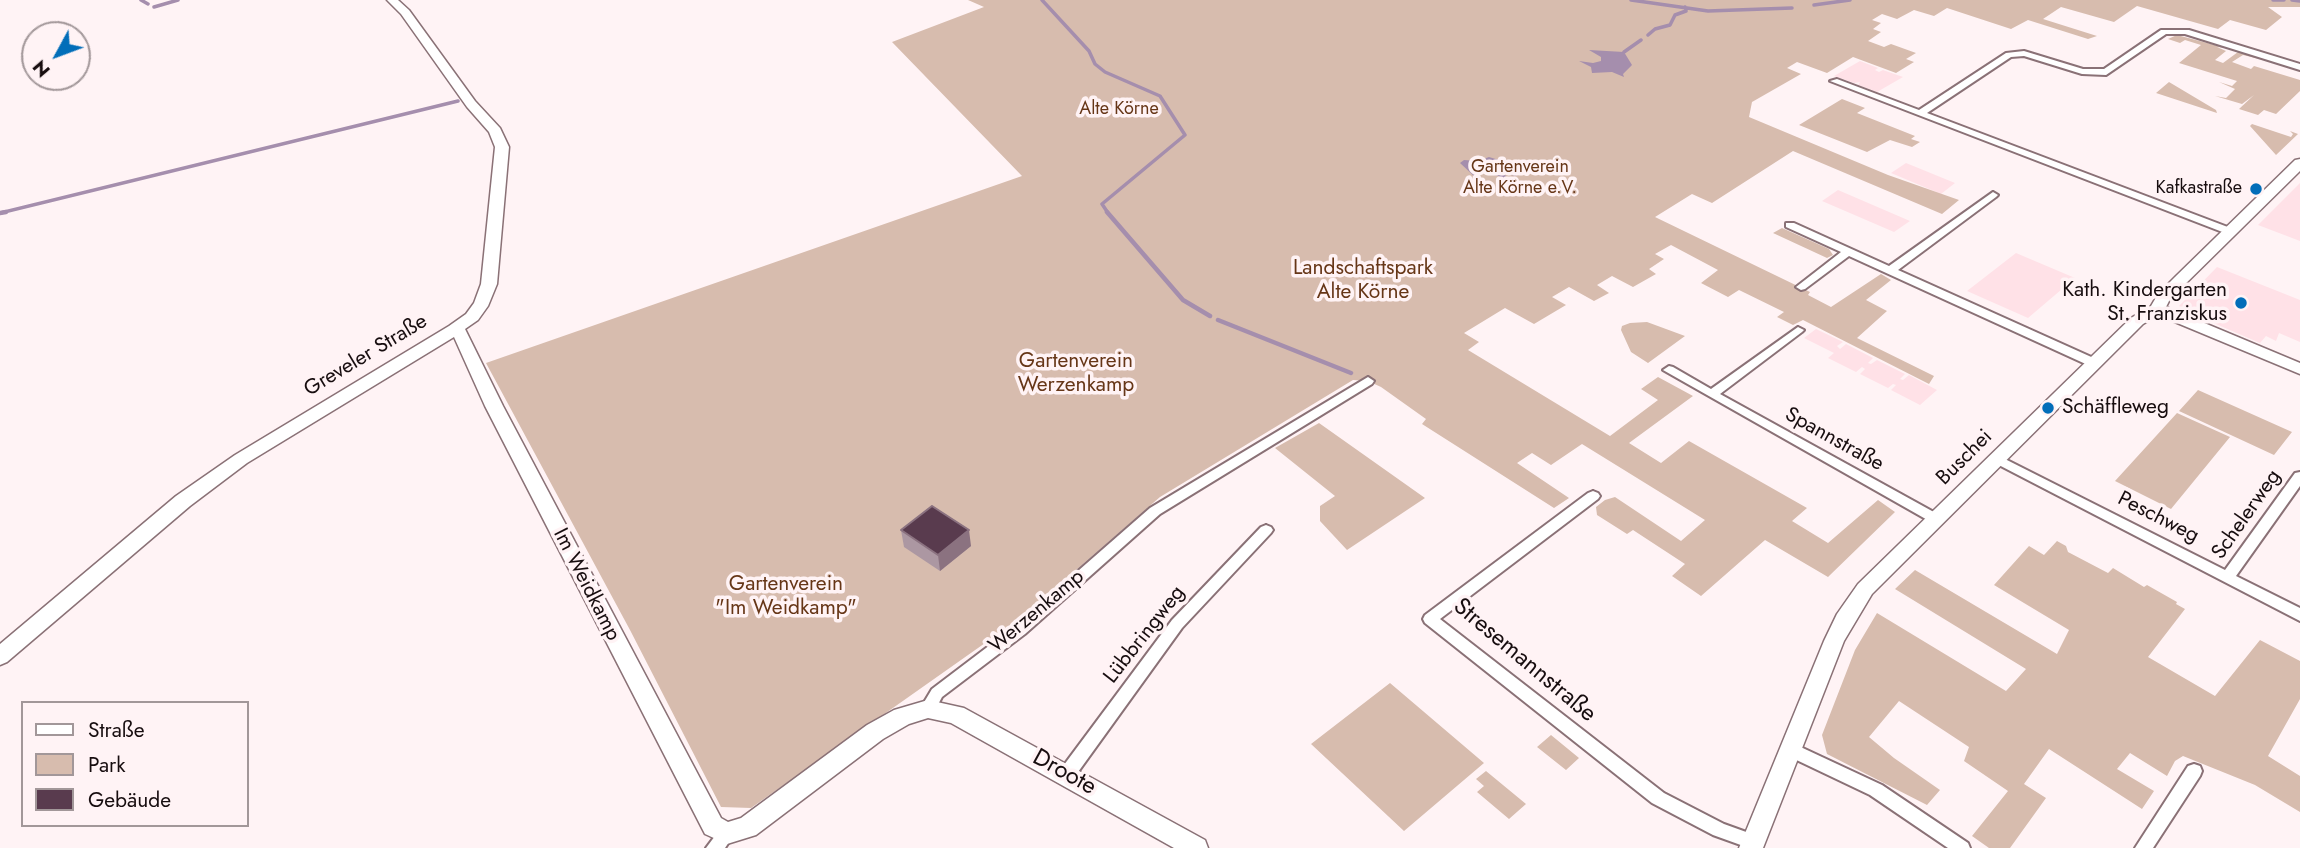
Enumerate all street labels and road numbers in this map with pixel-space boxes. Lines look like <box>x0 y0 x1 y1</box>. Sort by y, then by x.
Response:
street label: Greveler Straße <box>300 309 432 403</box>
street label: Spannstraße <box>1780 403 1888 477</box>
street label: Buschei <box>1932 425 1998 491</box>
street label: Schelerweg <box>2207 465 2287 565</box>
street label: Peschweg <box>2113 487 2203 549</box>
street label: Im Weidkamp <box>547 525 625 645</box>
street label: Werzenkamp <box>984 565 1090 659</box>
street label: Lübbringweg <box>1099 581 1191 689</box>
street label: Stresemannstraße <box>1447 593 1601 729</box>
street label: Droote <box>1027 744 1101 802</box>

